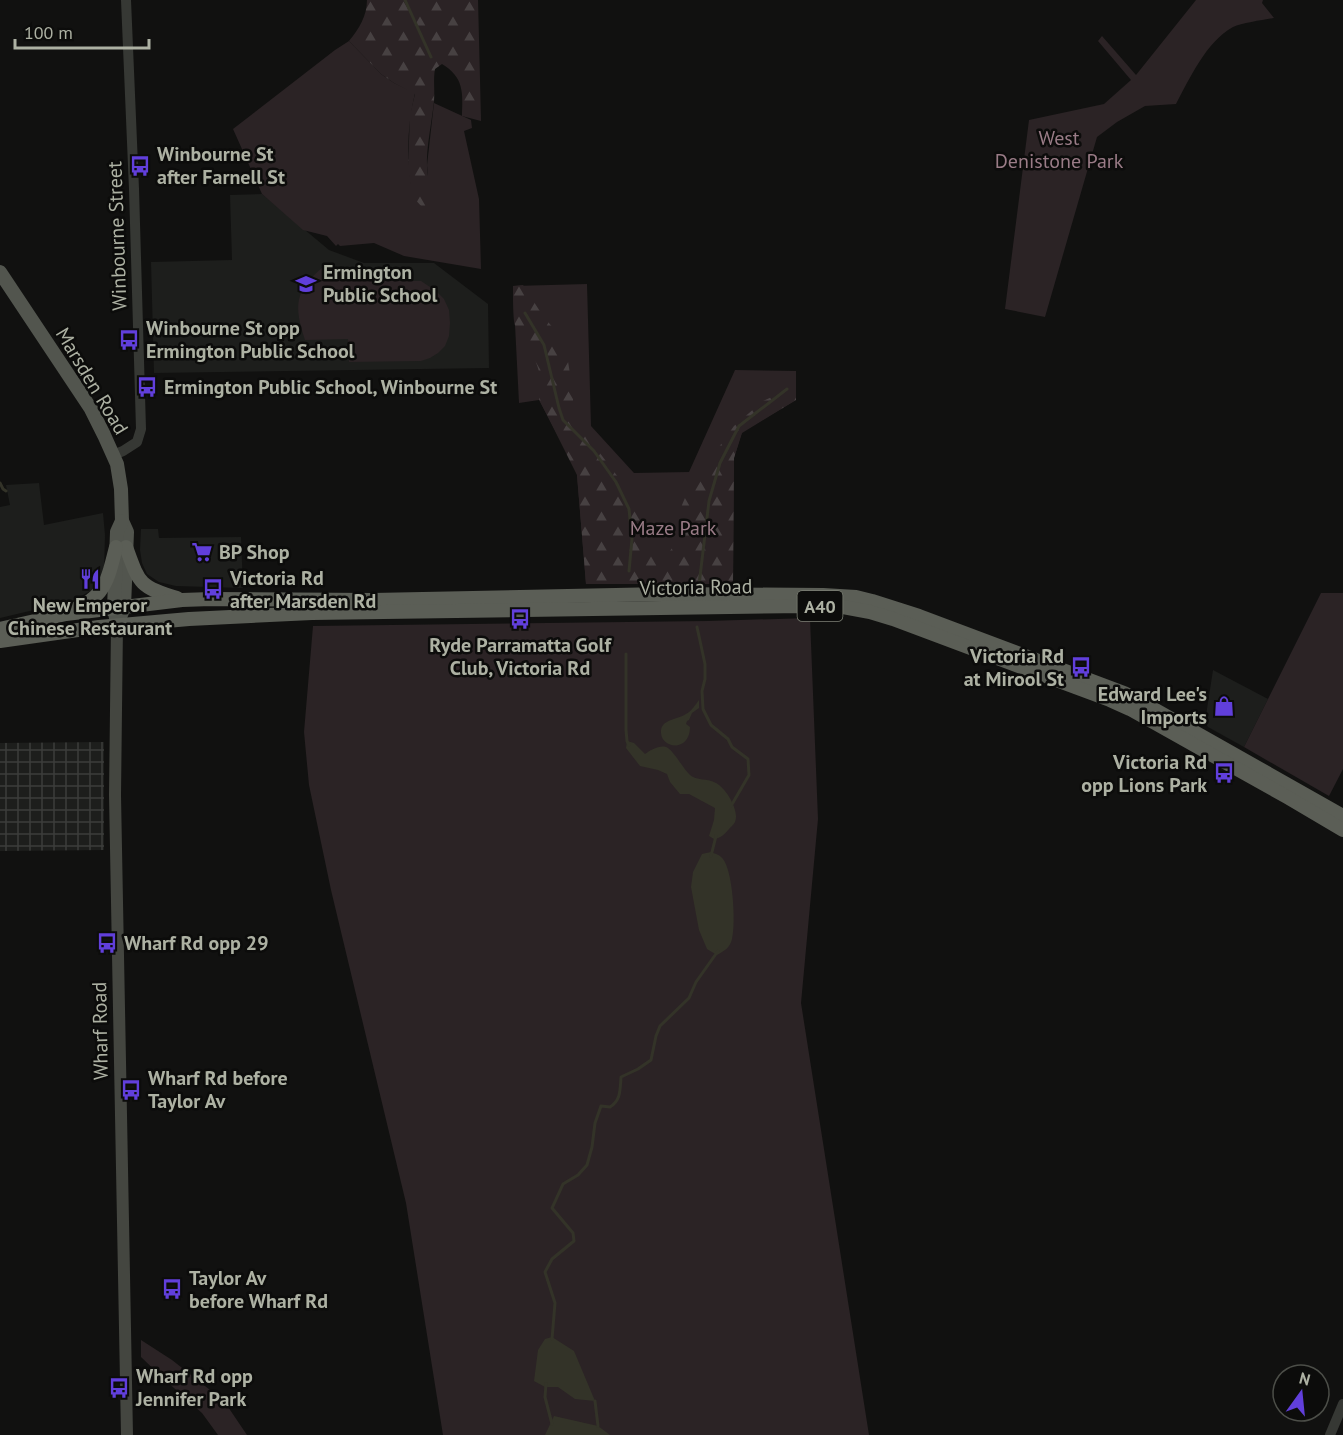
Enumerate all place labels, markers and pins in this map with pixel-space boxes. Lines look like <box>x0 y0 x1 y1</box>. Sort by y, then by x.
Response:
place label: Winbourne St after Farnell St <box>157 141 285 190</box>
bus stop icon: Winbourne St after Farnell St <box>128 154 152 178</box>
place label: Ermington Public School <box>323 259 437 308</box>
school or university icon: Ermington Public School <box>294 272 318 296</box>
place label: Winbourne St opp Ermington Public School <box>146 315 355 364</box>
bus stop icon: Winbourne St opp Ermington Public School <box>117 328 141 352</box>
place label: Ermington Public School, Winbourne St <box>164 374 497 400</box>
bus stop icon: Ermington Public School, Winbourne St <box>135 375 159 399</box>
place label: BP Shop <box>219 539 290 565</box>
supermarket icon: BP Shop <box>190 540 214 564</box>
place label: Victoria Rd after Marsden Rd <box>229 565 376 614</box>
restaurant icon: New Emperor Chinese Restaurant <box>78 567 102 591</box>
bus stop icon: Victoria Rd after Marsden Rd <box>201 577 225 601</box>
place label: New Emperor Chinese Restaurant <box>8 592 172 641</box>
bus stop icon: Ryde Parramatta Golf Club, Victoria Rd <box>508 607 532 631</box>
place label: Ryde Parramatta Golf Club, Victoria Rd <box>429 632 612 681</box>
place label: Victoria Rd at Mirool St <box>964 643 1064 692</box>
bus stop icon: Victoria Rd at Mirool St <box>1069 655 1093 679</box>
place label: Edward Lee's Imports <box>1098 681 1207 730</box>
shop icon: Edward Lee's Imports <box>1212 694 1236 718</box>
place label: Victoria Rd opp Lions Park <box>1081 749 1207 798</box>
bus stop icon: Victoria Rd opp Lions Park <box>1212 761 1236 785</box>
place label: Wharf Rd opp 29 <box>124 930 269 956</box>
bus stop icon: Wharf Rd opp 29 <box>95 931 119 955</box>
place label: Wharf Rd before Taylor Av <box>148 1065 288 1114</box>
bus stop icon: Wharf Rd before Taylor Av <box>119 1078 143 1102</box>
place label: Taylor Av before Wharf Rd <box>189 1265 328 1314</box>
bus stop icon: Taylor Av before Wharf Rd <box>160 1277 184 1301</box>
place label: Wharf Rd opp Jennifer Park <box>135 1363 253 1412</box>
bus stop icon: Wharf Rd opp Jennifer Park <box>107 1376 131 1400</box>

